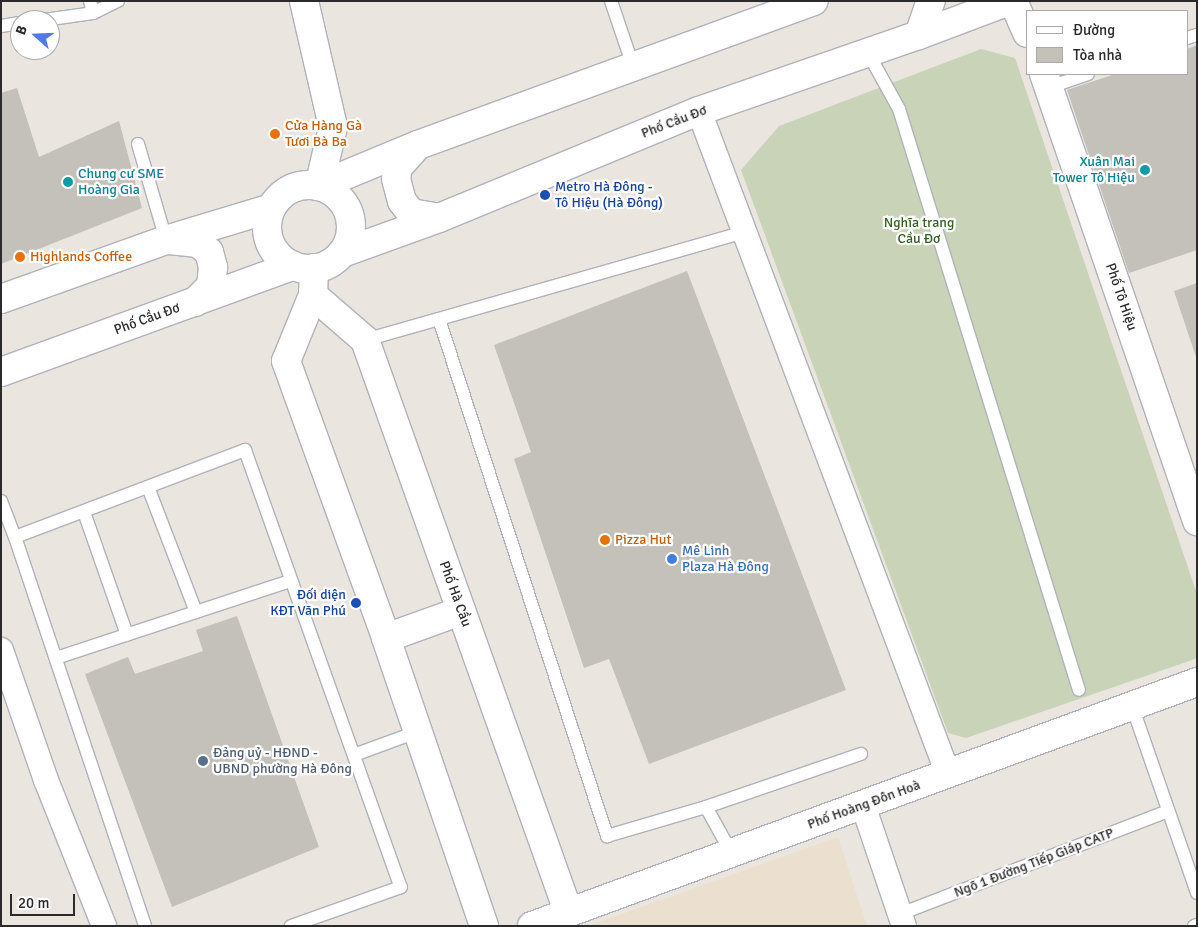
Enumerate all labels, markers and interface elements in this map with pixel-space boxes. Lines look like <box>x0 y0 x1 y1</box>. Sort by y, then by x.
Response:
north arrow <box>10 10 60 60</box>
legend <box>1026 10 1188 75</box>
text: Đường <box>1073 21 1115 39</box>
text: B <box>12 23 31 37</box>
text: Tòa nhà <box>1073 46 1122 64</box>
street label: Phố Cầu Đơ <box>639 102 709 142</box>
place label: Cửa Hàng Gà Tươi Bà Ba <box>285 118 362 150</box>
marker: Cửa Hàng Gà Tươi Bà Ba <box>269 128 281 140</box>
place label: Xuân Mai Tower Tô Hiệu <box>1053 154 1135 186</box>
marker: Xuân Mai Tower Tô Hiệu <box>1139 164 1151 176</box>
place label: Chung cư SME Hoàng Gia <box>78 166 164 198</box>
marker: Chung cư SME Hoàng Gia <box>62 176 74 188</box>
place label: Metro Hà Đông - Tô Hiệu (Hà Đông) <box>555 179 663 212</box>
marker: Metro Hà Đông - Tô Hiệu (Hà Đông) <box>539 189 551 201</box>
park label: Nghĩa trang Cầu Đơ <box>884 215 954 248</box>
place label: Highlands Coffee <box>30 249 132 265</box>
marker: Highlands Coffee <box>14 251 26 263</box>
street label: Phố Tô Hiệu <box>1102 261 1140 333</box>
street label: Phố Cầu Đơ <box>112 299 182 339</box>
place label: Pizza Hut <box>615 532 671 548</box>
marker: Pizza Hut <box>599 534 611 546</box>
place label: Mê Linh Plaza Hà Đông <box>682 543 769 576</box>
marker: Mê Linh Plaza Hà Đông <box>666 553 678 565</box>
street label: Phố Hà Cầu <box>435 559 475 629</box>
place label: Đối diện KĐT Văn Phú <box>270 587 346 620</box>
marker: Đối diện KĐT Văn Phú <box>350 597 362 609</box>
place label: Đảng uỷ - HĐND - UBND phường Hà Đông <box>213 745 352 778</box>
marker: Đảng uỷ - HĐND - UBND phường Hà Đông <box>197 755 209 767</box>
street label: Phố Hoàng Đôn Hoà <box>805 777 923 833</box>
street label: Ngõ 1 Đường Tiếp Giáp CATP <box>952 825 1116 901</box>
scale bar <box>12 884 78 916</box>
text: 20 m <box>18 894 49 912</box>

